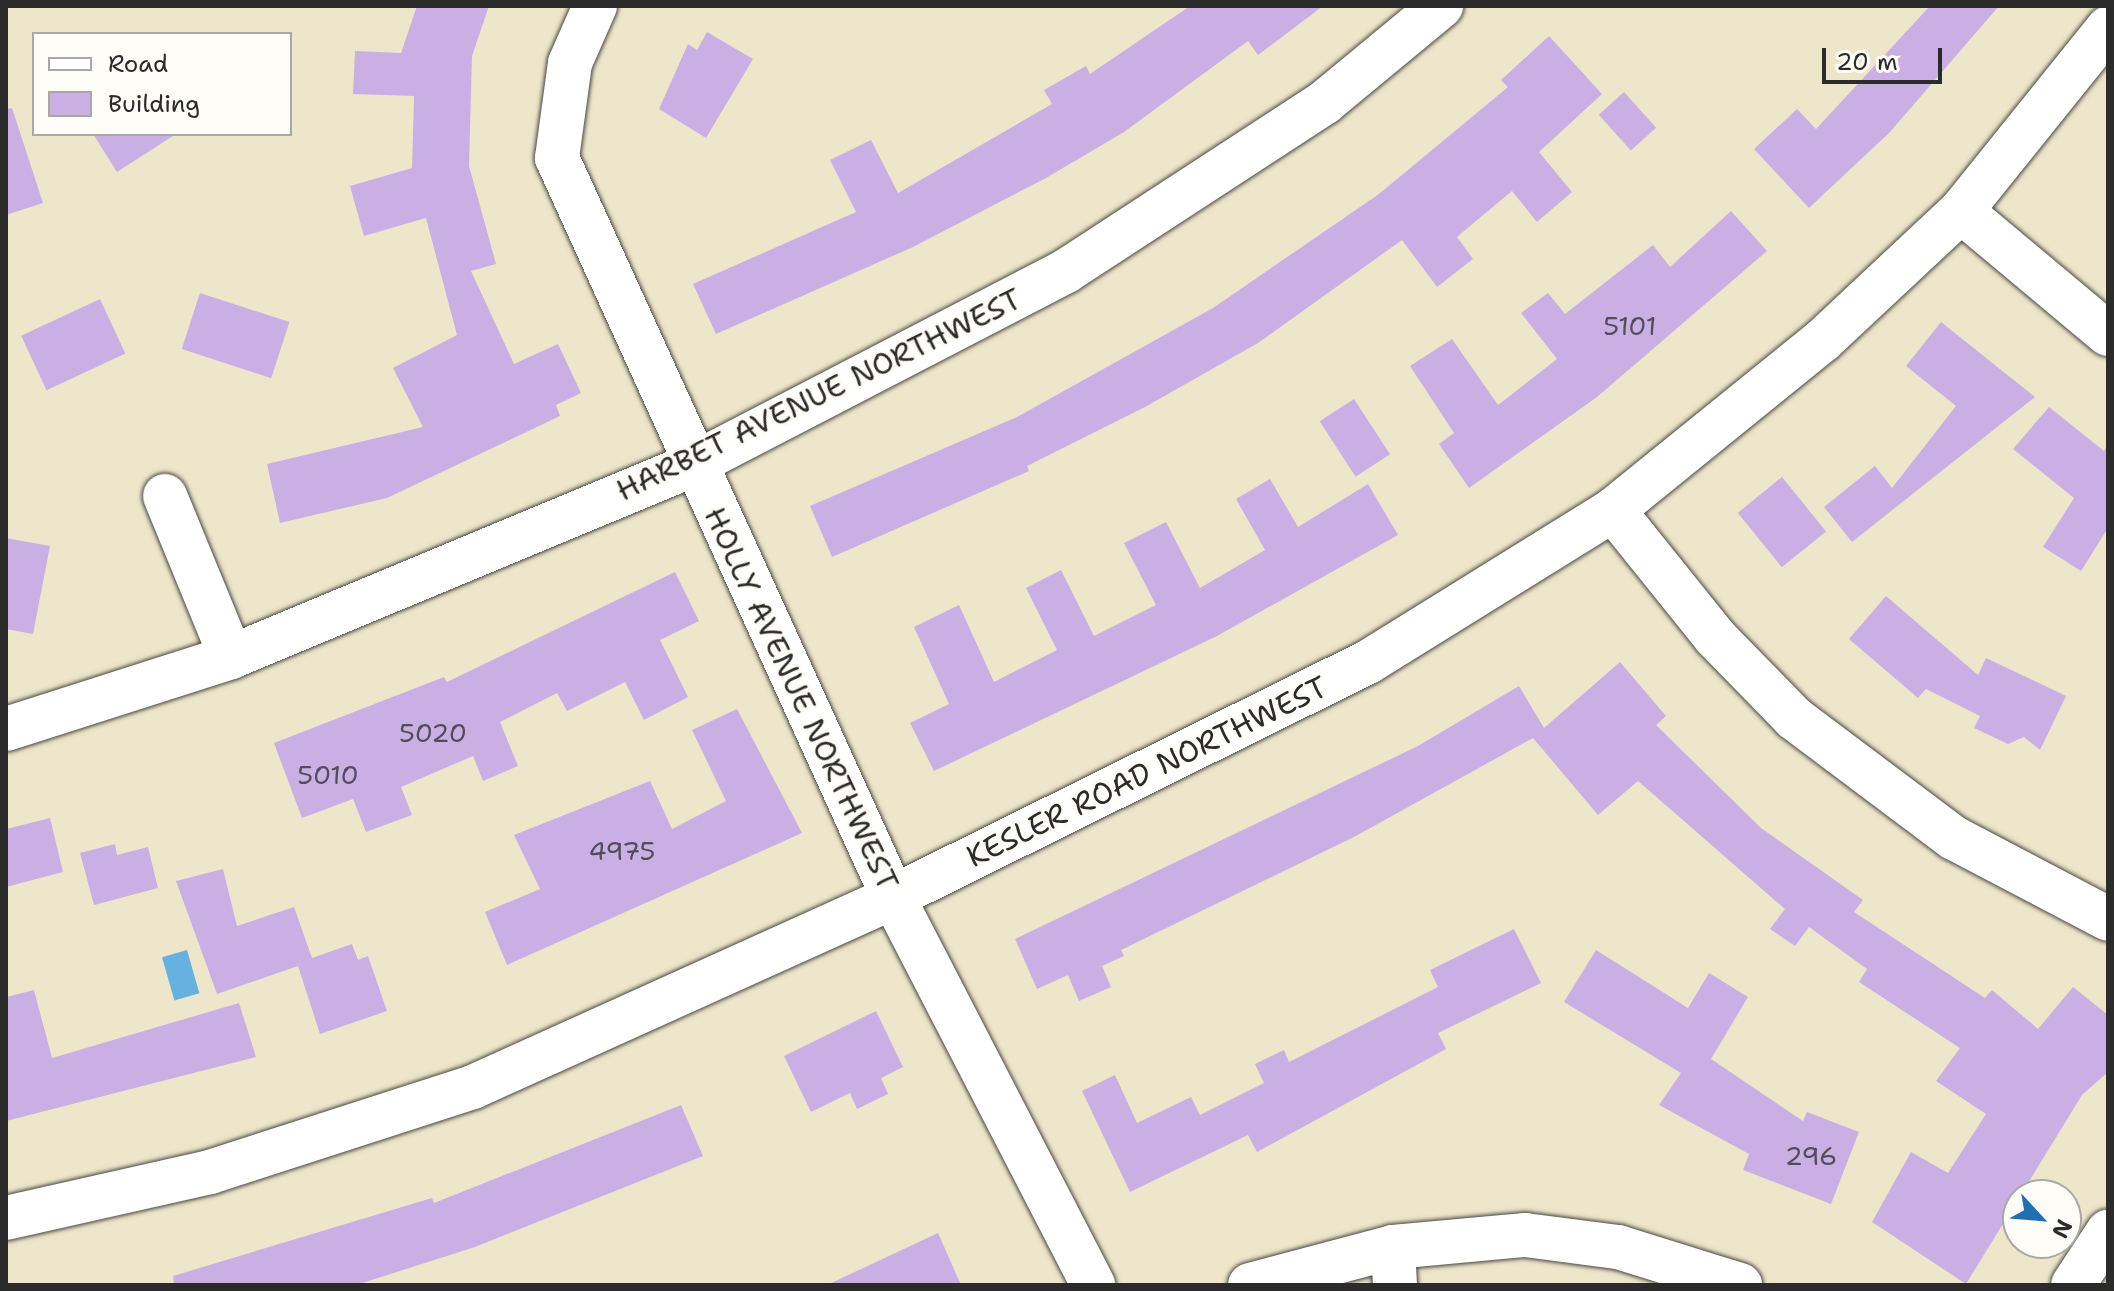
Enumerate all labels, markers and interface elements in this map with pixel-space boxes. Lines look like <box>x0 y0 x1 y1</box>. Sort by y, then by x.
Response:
legend <box>32 32 292 136</box>
scale bar <box>1826 32 1946 82</box>
text: 20 m <box>1836 46 1898 78</box>
text: Road <box>108 48 168 80</box>
text: Building <box>108 88 200 120</box>
street label: HARBET AVENUE NORTHWEST <box>611 281 1027 509</box>
house number: 5101 <box>1603 310 1657 342</box>
street label: HOLLY AVENUE NORTHWEST <box>696 502 906 896</box>
street label: KESLER ROAD NORTHWEST <box>961 669 1333 875</box>
house number: 5020 <box>399 717 467 749</box>
house number: 5010 <box>297 759 359 791</box>
house number: 4975 <box>589 835 655 867</box>
house number: 296 <box>1785 1140 1837 1172</box>
north arrow <box>2002 1179 2082 1259</box>
text: N <box>2045 1215 2079 1243</box>

